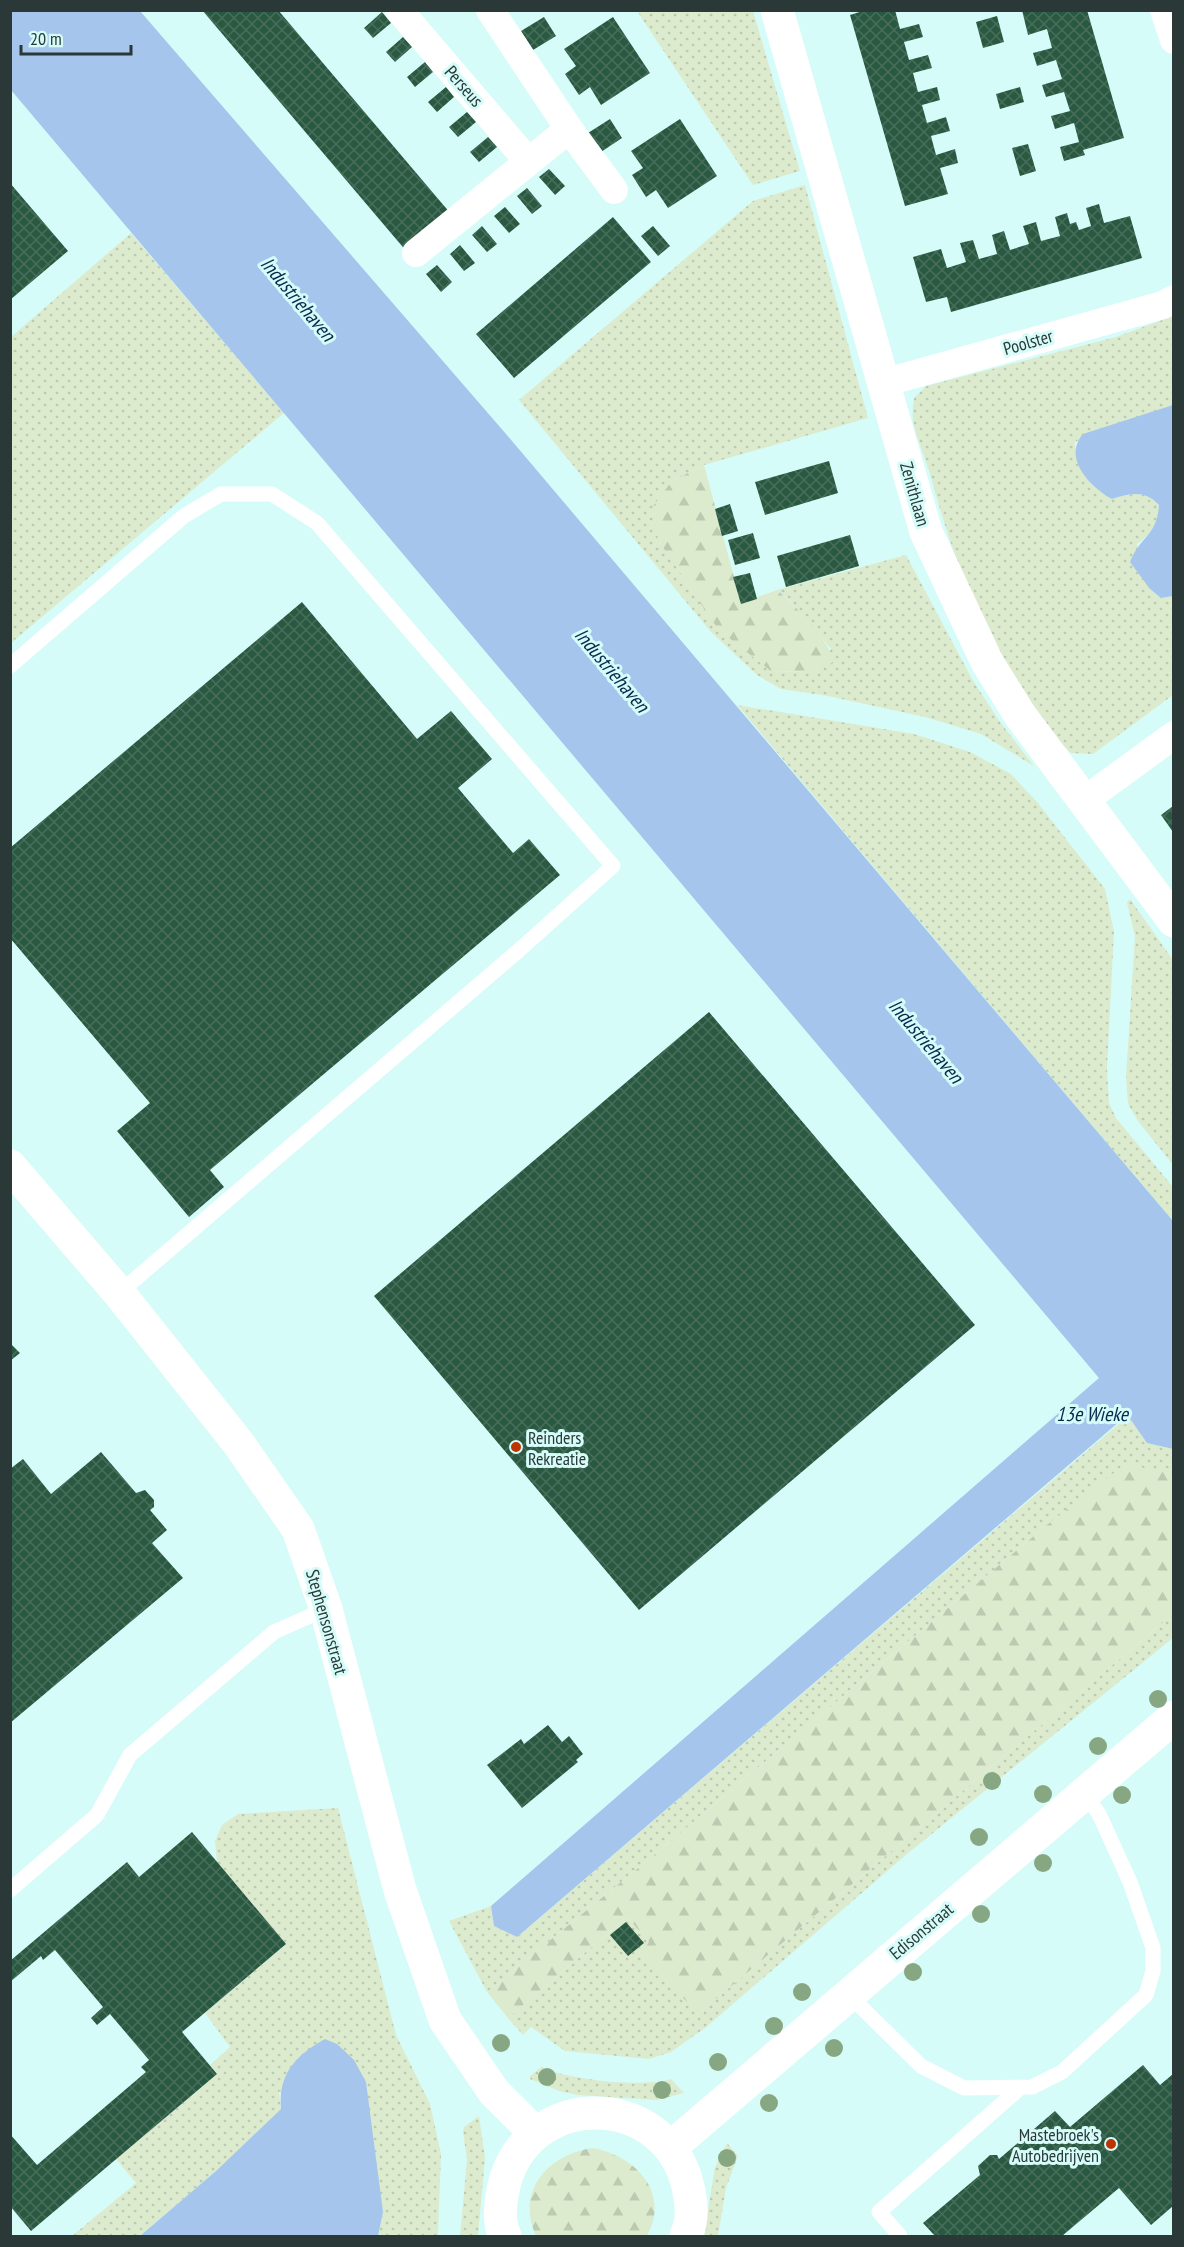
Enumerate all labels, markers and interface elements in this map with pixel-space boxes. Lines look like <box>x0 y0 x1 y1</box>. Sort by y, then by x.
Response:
scale bar <box>21 18 130 56</box>
text: 20 m <box>30 27 62 50</box>
street label: Perseus <box>440 61 488 111</box>
water label: Industriehaven <box>255 251 342 348</box>
street label: Poolster <box>1001 324 1056 360</box>
street label: Zenithlaan <box>895 459 935 529</box>
water label: Industriehaven <box>569 622 656 719</box>
water label: Industriehaven <box>883 993 970 1090</box>
water label: 13e Wieke <box>1056 1401 1130 1427</box>
place label: Reinders Rekreatie <box>528 1426 586 1470</box>
marker: Reinders Rekreatie <box>509 1440 523 1454</box>
street label: Stephensonstraat <box>301 1567 353 1677</box>
street label: Edisonstraat <box>884 1898 958 1964</box>
place label: Mastebroek's Autobedrijven <box>1012 2123 1099 2167</box>
marker: Mastebroek's Autobedrijven <box>1104 2137 1118 2151</box>

